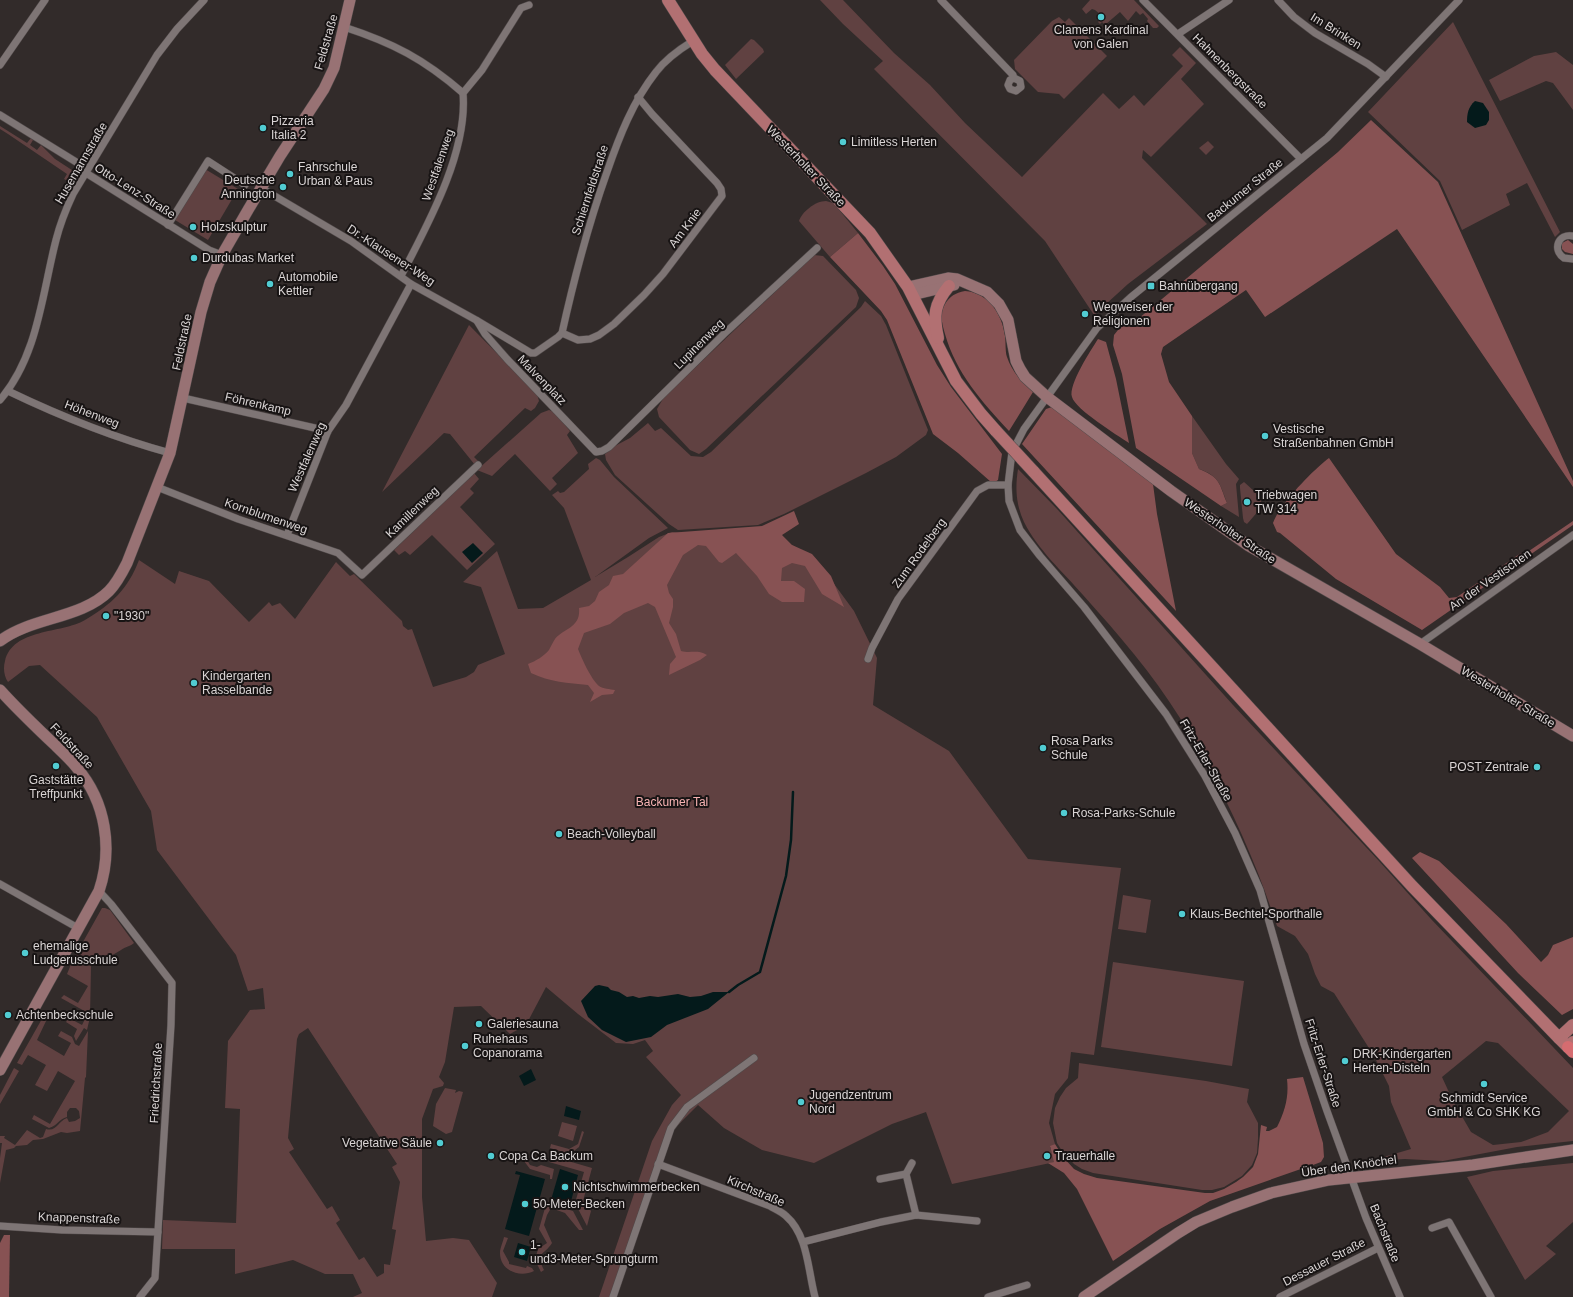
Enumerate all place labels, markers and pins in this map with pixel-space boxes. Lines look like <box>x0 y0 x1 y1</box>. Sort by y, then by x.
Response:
marker: Clamens Kardinal von Galen <box>1096 12 1106 22</box>
place label: Clamens Kardinal von Galen <box>1054 23 1148 51</box>
place label: Pizzeria Italia 2 <box>271 114 314 142</box>
marker: Pizzeria Italia 2 <box>258 123 268 133</box>
place label: Limitless Herten <box>851 135 937 149</box>
marker: Limitless Herten <box>838 137 848 147</box>
place label: Fahrschule Urban & Paus <box>298 160 373 188</box>
marker: Fahrschule Urban & Paus <box>285 169 295 179</box>
place label: Deutsche Annington <box>221 173 275 201</box>
marker: Deutsche Annington <box>278 182 288 192</box>
place label: Holzskulptur <box>201 220 267 234</box>
marker: Holzskulptur <box>188 222 198 232</box>
place label: Durdubas Market <box>202 251 295 265</box>
marker: Durdubas Market <box>189 253 199 263</box>
place label: Automobile Kettler <box>278 270 338 298</box>
marker: Automobile Kettler <box>265 279 275 289</box>
place label: Bahnübergang <box>1159 279 1238 293</box>
marker: Bahnübergang <box>1146 281 1156 291</box>
place label: Wegweiser der Religionen <box>1093 300 1173 328</box>
marker: Wegweiser der Religionen <box>1080 309 1090 319</box>
place label: Vestische Straßenbahnen GmbH <box>1273 422 1394 450</box>
marker: Vestische Straßenbahnen GmbH <box>1260 431 1270 441</box>
place label: Triebwagen TW 314 <box>1255 488 1317 516</box>
marker: Triebwagen TW 314 <box>1242 497 1252 507</box>
place label: "1930" <box>114 609 149 623</box>
marker: "1930" <box>101 611 111 621</box>
place label: Kindergarten Rasselbande <box>202 669 272 697</box>
marker: Kindergarten Rasselbande <box>189 678 199 688</box>
place label: Rosa Parks Schule <box>1051 734 1113 762</box>
marker: Rosa Parks Schule <box>1038 743 1048 753</box>
place label: POST Zentrale <box>1449 760 1529 774</box>
marker: Gaststätte Treffpunkt <box>51 761 61 771</box>
marker: POST Zentrale <box>1532 762 1542 772</box>
place label: Gaststätte Treffpunkt <box>29 773 84 801</box>
place label: Rosa-Parks-Schule <box>1072 806 1176 820</box>
marker: Rosa-Parks-Schule <box>1059 808 1069 818</box>
place label: Beach-Volleyball <box>567 827 656 841</box>
marker: Beach-Volleyball <box>554 829 564 839</box>
place label: Klaus-Bechtel-Sporthalle <box>1190 907 1322 921</box>
marker: Klaus-Bechtel-Sporthalle <box>1177 909 1187 919</box>
place label: ehemalige Ludgerusschule <box>33 939 118 967</box>
marker: ehemalige Ludgerusschule <box>20 948 30 958</box>
place label: Achtenbeckschule <box>16 1008 114 1022</box>
marker: Achtenbeckschule <box>3 1010 13 1020</box>
place label: Galeriesauna <box>487 1017 559 1031</box>
marker: Galeriesauna <box>474 1019 484 1029</box>
place label: Ruhehaus Copanorama <box>473 1032 543 1060</box>
marker: Ruhehaus Copanorama <box>460 1041 470 1051</box>
place label: DRK-Kindergarten Herten-Disteln <box>1353 1047 1451 1075</box>
marker: DRK-Kindergarten Herten-Disteln <box>1340 1056 1350 1066</box>
marker: Schmidt Service GmbH & Co SHK KG <box>1479 1079 1489 1089</box>
place label: Jugendzentrum Nord <box>809 1088 892 1116</box>
place label: Schmidt Service GmbH & Co SHK KG <box>1427 1091 1541 1119</box>
marker: Jugendzentrum Nord <box>796 1097 806 1107</box>
place label: Vegetative Säule <box>342 1136 432 1150</box>
marker: Vegetative Säule <box>435 1138 445 1148</box>
place label: Copa Ca Backum <box>499 1149 593 1163</box>
place label: Trauerhalle <box>1055 1149 1116 1163</box>
marker: Copa Ca Backum <box>486 1151 496 1161</box>
marker: Trauerhalle <box>1042 1151 1052 1161</box>
place label: Nichtschwimmerbecken <box>573 1180 700 1194</box>
marker: Nichtschwimmerbecken <box>560 1182 570 1192</box>
place label: 50-Meter-Becken <box>533 1197 625 1211</box>
marker: 50-Meter-Becken <box>520 1199 530 1209</box>
place label: 1- und3-Meter-Sprungturm <box>530 1238 658 1266</box>
marker: 1- und3-Meter-Sprungturm <box>517 1247 527 1257</box>

